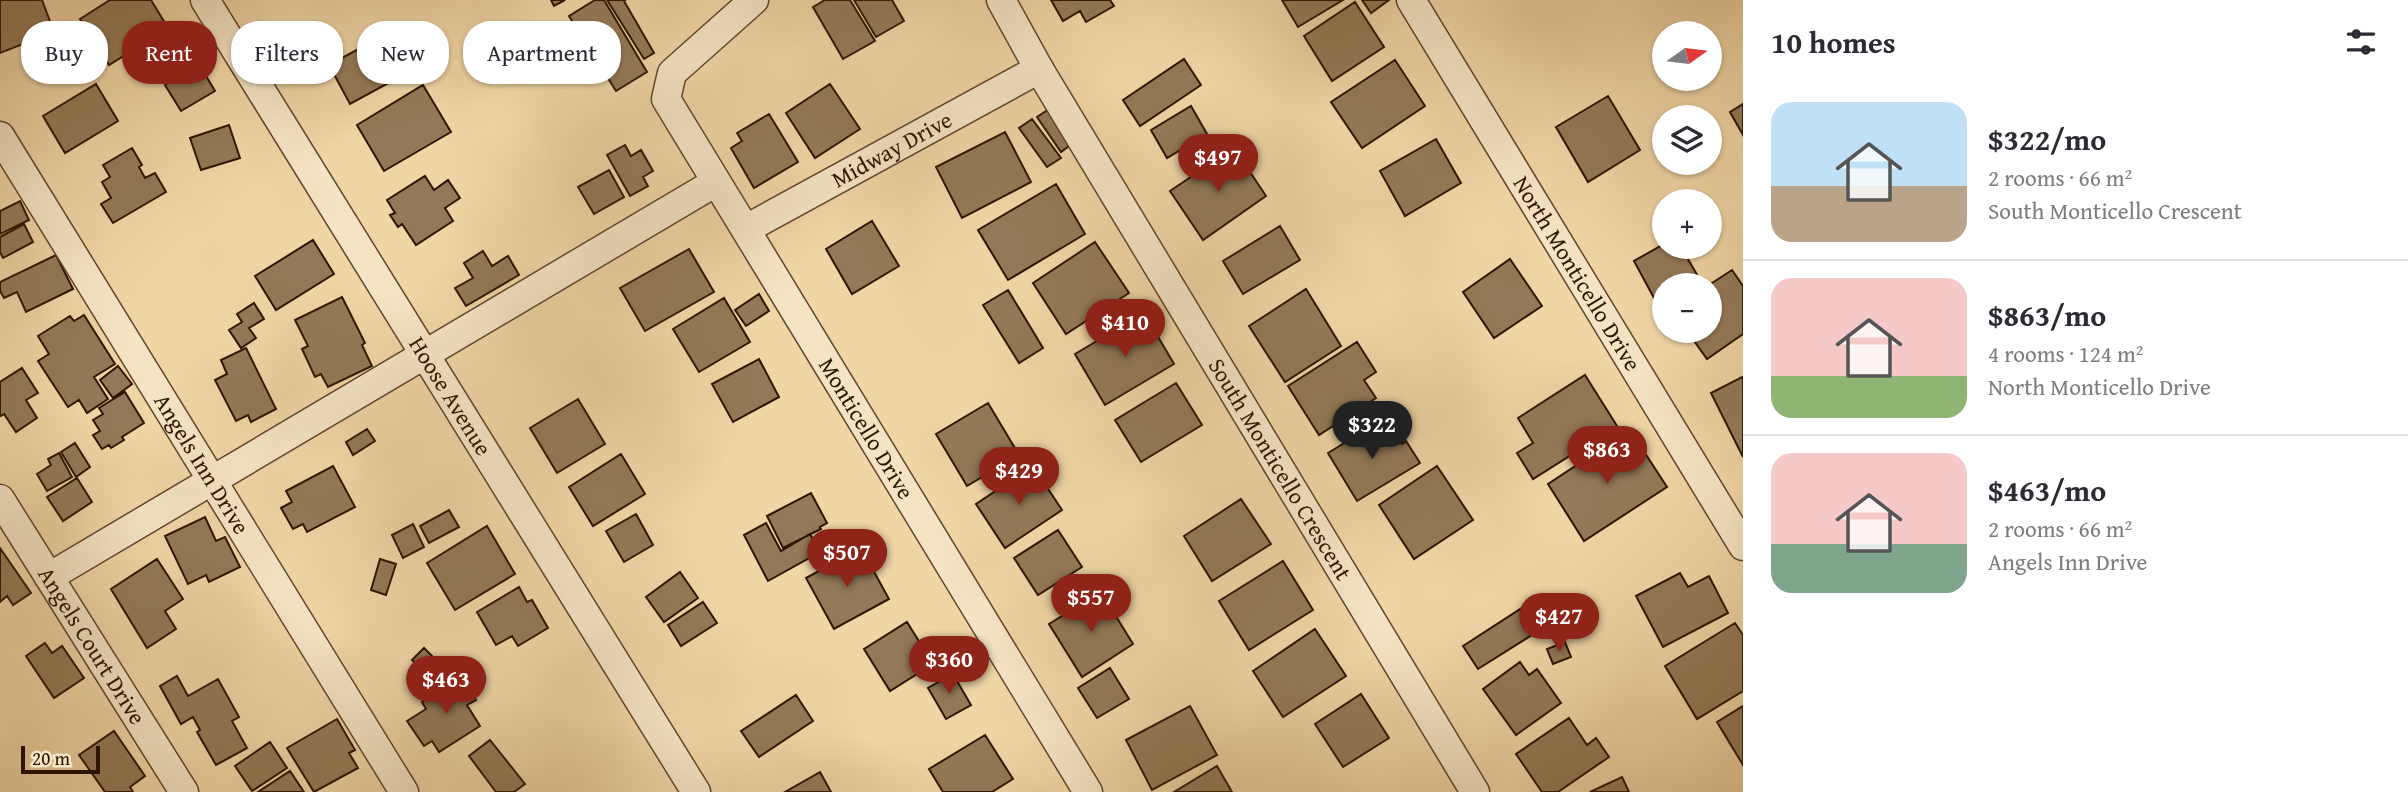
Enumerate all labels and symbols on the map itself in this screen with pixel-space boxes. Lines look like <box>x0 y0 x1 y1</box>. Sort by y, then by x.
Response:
north arrow <box>1652 21 1722 91</box>
street label: Midway Drive <box>825 103 958 195</box>
pin: $497 <box>1177 134 1259 194</box>
street label: North Monticello Drive <box>1506 169 1650 377</box>
pin: $410 <box>1084 300 1166 359</box>
street label: Hoose Avenue <box>402 330 500 462</box>
street label: Monticello Drive <box>811 351 923 505</box>
street label: South Monticello Crescent <box>1201 352 1360 586</box>
street label: Angels Inn Drive <box>146 387 258 540</box>
pin: $322 <box>1331 402 1413 461</box>
pin: $863 <box>1566 426 1648 486</box>
pin: $429 <box>978 448 1060 507</box>
pin: $507 <box>806 530 888 589</box>
street label: Angels Court Drive <box>30 560 154 731</box>
pin: $557 <box>1050 574 1132 634</box>
pin: $427 <box>1518 594 1600 653</box>
pin: $360 <box>908 636 990 696</box>
pin: $463 <box>405 656 487 716</box>
scale bar <box>21 743 100 775</box>

